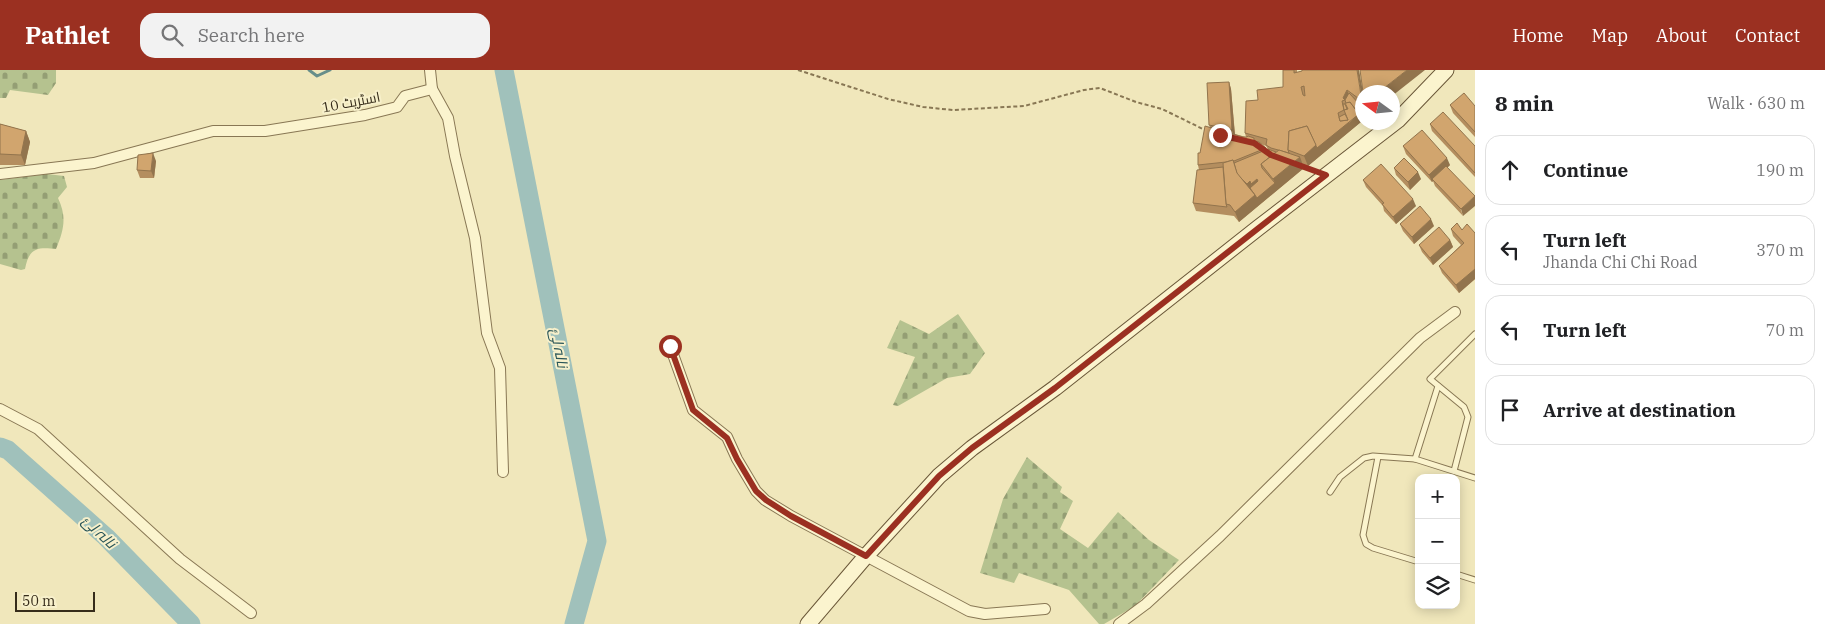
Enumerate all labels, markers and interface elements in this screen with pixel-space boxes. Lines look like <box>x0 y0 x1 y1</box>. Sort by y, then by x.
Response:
search box <box>140 13 490 58</box>
text: Pathlet <box>25 19 110 51</box>
icon: search <box>158 21 186 49</box>
text: Search here <box>198 23 305 47</box>
text: Home <box>1512 24 1564 47</box>
text: Map <box>1592 24 1628 47</box>
text: About <box>1656 24 1707 47</box>
text: Contact <box>1735 24 1800 47</box>
north arrow <box>1355 85 1400 130</box>
street label: اسٹریٹ 10 <box>320 88 382 116</box>
text: 8 min <box>1495 89 1554 117</box>
text: Walk · 630 m <box>1707 93 1805 113</box>
route end <box>1209 124 1232 147</box>
icon: ahead <box>1496 156 1524 184</box>
text: Continue <box>1543 158 1628 182</box>
text: 190 m <box>1756 160 1804 180</box>
text: Turn left <box>1543 228 1626 252</box>
icon: left <box>1496 236 1524 264</box>
text: 370 m <box>1756 240 1804 260</box>
text: Jhanda Chi Chi Road <box>1543 252 1698 272</box>
icon: left <box>1496 316 1524 344</box>
text: Turn left <box>1543 318 1626 342</box>
text: 70 m <box>1766 320 1804 340</box>
water label: نالہ لئ <box>546 327 573 371</box>
route start <box>659 335 682 358</box>
icon: arrive <box>1496 396 1524 424</box>
text: Arrive at destination <box>1543 398 1736 422</box>
map controls <box>1415 474 1460 609</box>
button: + <box>1415 474 1460 519</box>
water label: نالہ لئ <box>78 511 122 553</box>
button: − <box>1415 519 1460 564</box>
button: layers <box>1415 564 1460 609</box>
scale bar <box>15 589 95 612</box>
text: 50 m <box>22 592 55 610</box>

